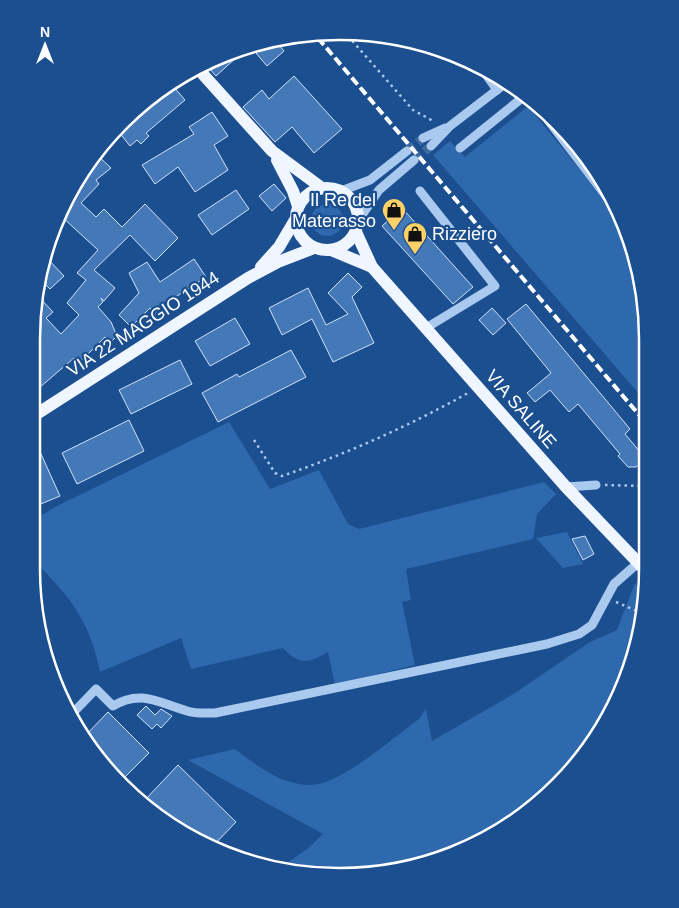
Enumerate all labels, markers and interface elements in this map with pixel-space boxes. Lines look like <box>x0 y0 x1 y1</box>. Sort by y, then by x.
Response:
north arrow <box>20 20 70 70</box>
text: N <box>40 24 50 40</box>
place label: Il Re del Materasso <box>292 190 376 231</box>
shop icon: Il Re del Materasso <box>381 197 407 231</box>
shop icon: Rizziero <box>402 221 428 255</box>
place label: Rizziero <box>432 224 497 244</box>
street label: VIA 22 MAGGIO 1944 <box>63 267 223 381</box>
street label: VIA SALINE <box>482 366 560 452</box>

